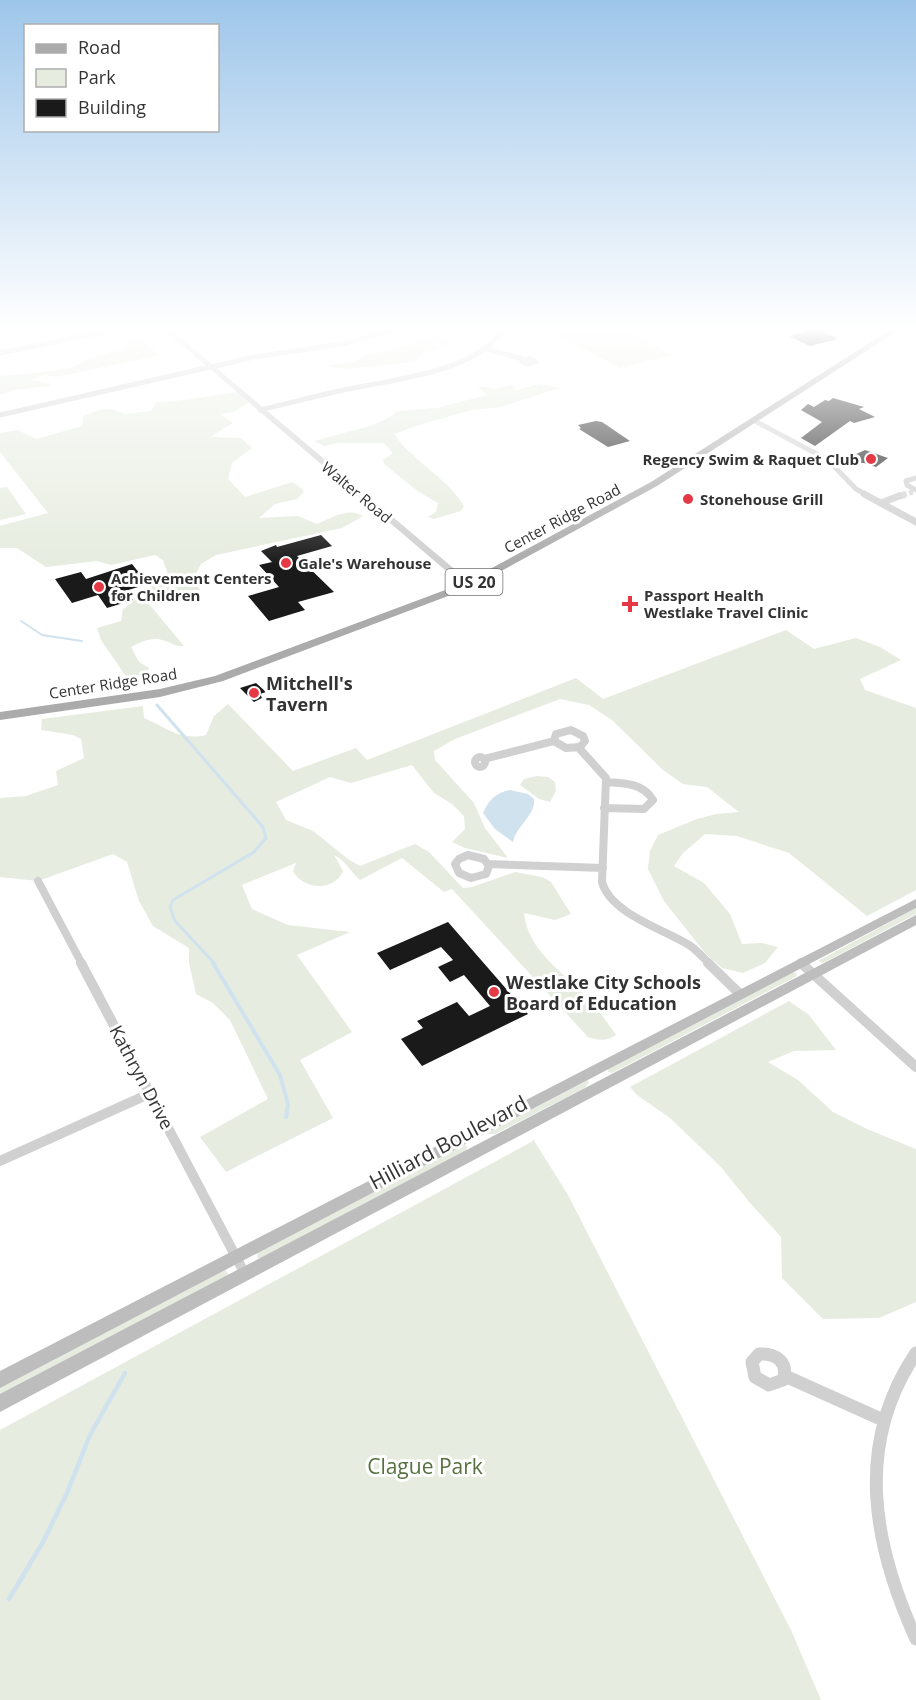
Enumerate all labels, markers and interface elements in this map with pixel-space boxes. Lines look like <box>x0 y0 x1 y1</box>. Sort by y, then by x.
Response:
legend <box>24 24 219 132</box>
text: Road <box>78 35 121 59</box>
text: Park <box>78 65 116 89</box>
text: Building <box>78 95 146 119</box>
place label: Regency Swim & Raquet Club <box>642 449 859 469</box>
marker: Regency Swim & Raquet Club <box>864 452 878 466</box>
street label: Walter Road <box>318 457 396 527</box>
street label: Center Ridge Road <box>500 479 624 557</box>
place label: Stonehouse Grill <box>700 489 823 509</box>
marker: Stonehouse Grill <box>681 492 695 506</box>
place label: Gale's Warehouse <box>298 553 431 573</box>
marker: Gale's Warehouse <box>279 556 293 570</box>
place label: Achievement Centers for Children <box>111 568 272 605</box>
road number: US 20 <box>446 569 502 595</box>
marker: Achievement Centers for Children <box>92 580 106 594</box>
place label: Passport Health Westlake Travel Clinic <box>644 585 809 622</box>
marker: Passport Health Westlake Travel Clinic <box>621 595 639 613</box>
street label: Center Ridge Road <box>48 663 178 703</box>
place label: Mitchell's Tavern <box>266 671 353 716</box>
marker: Mitchell's Tavern <box>247 686 261 700</box>
place label: Westlake City Schools Board of Education <box>506 970 701 1015</box>
marker: Westlake City Schools Board of Education <box>487 985 501 999</box>
street label: Kathryn Drive <box>104 1021 180 1133</box>
street label: Hilliard Boulevard <box>364 1089 532 1195</box>
park label: Clague Park <box>367 1452 483 1480</box>

